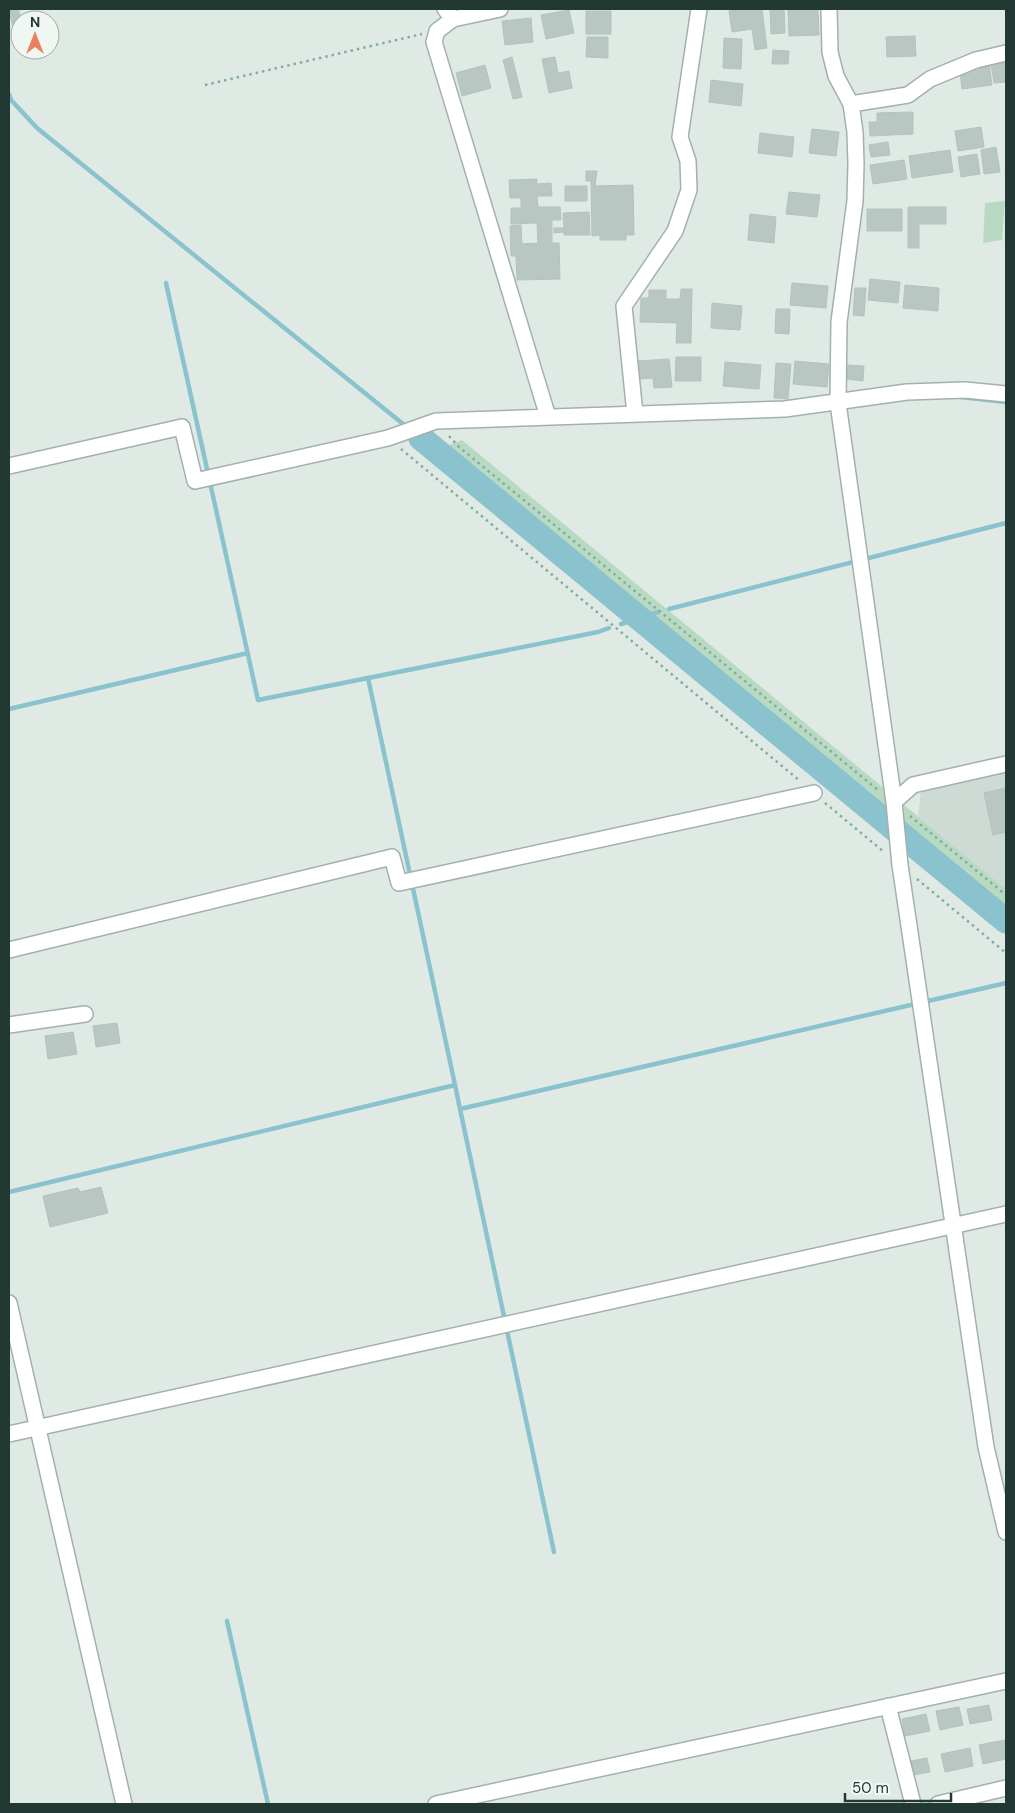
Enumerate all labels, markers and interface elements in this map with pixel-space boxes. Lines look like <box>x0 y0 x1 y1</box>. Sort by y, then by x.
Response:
north arrow <box>10 10 60 60</box>
text: N <box>30 13 40 31</box>
scale bar <box>845 1770 951 1802</box>
text: 50 m <box>852 1778 889 1798</box>

